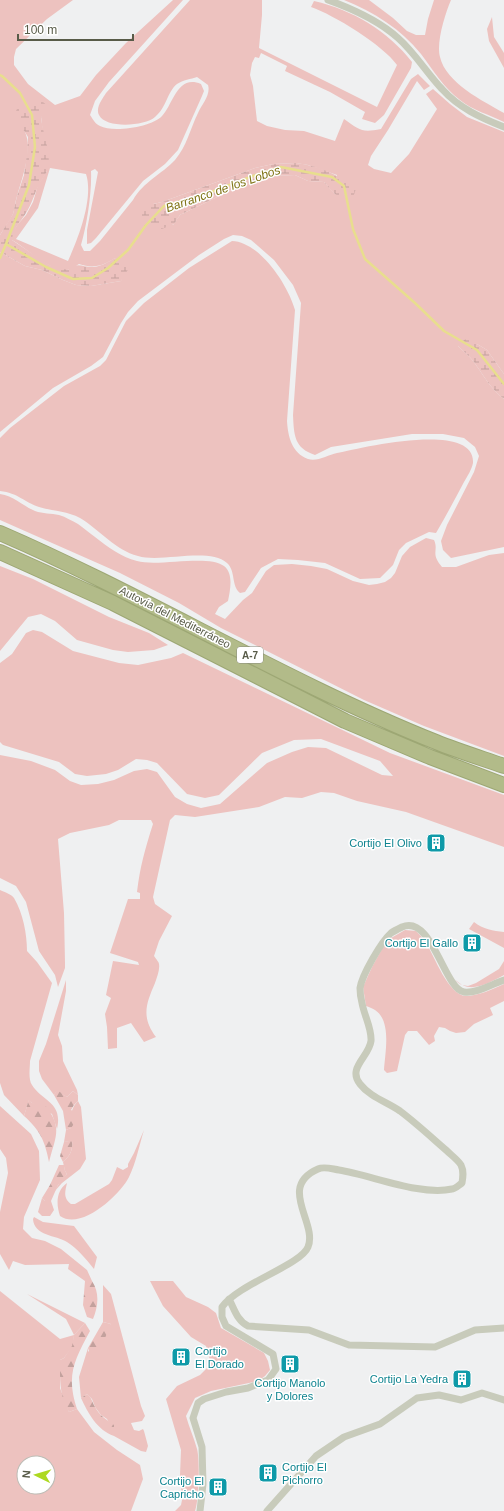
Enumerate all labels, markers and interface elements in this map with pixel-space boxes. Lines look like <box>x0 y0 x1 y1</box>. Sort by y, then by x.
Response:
scale bar <box>18 16 133 42</box>
text: 100 m <box>24 23 57 37</box>
water label: Barranco de los Lobos <box>164 163 282 215</box>
street label: Autovía del Mediterráneo <box>118 584 232 650</box>
road number: A-7 <box>237 647 263 663</box>
building icon: Cortijo El Olivo <box>425 832 447 854</box>
place label: Cortijo El Olivo <box>349 837 422 849</box>
building icon: Cortijo El Gallo <box>461 932 483 954</box>
place label: Cortijo El Gallo <box>385 937 458 949</box>
place label: Cortijo El Dorado <box>195 1345 244 1370</box>
building icon: Cortijo El Dorado <box>170 1346 192 1368</box>
building icon: Cortijo Manolo y Dolores <box>279 1353 301 1375</box>
building icon: Cortijo La Yedra <box>451 1368 473 1390</box>
place label: Cortijo La Yedra <box>370 1373 449 1385</box>
place label: Cortijo Manolo y Dolores <box>255 1377 325 1402</box>
north arrow <box>16 1455 56 1495</box>
place label: Cortijo El Pichorro <box>282 1461 327 1486</box>
building icon: Cortijo El Pichorro <box>257 1462 279 1484</box>
text: N <box>20 1470 32 1479</box>
place label: Cortijo El Capricho <box>159 1475 204 1500</box>
building icon: Cortijo El Capricho <box>207 1476 229 1498</box>

